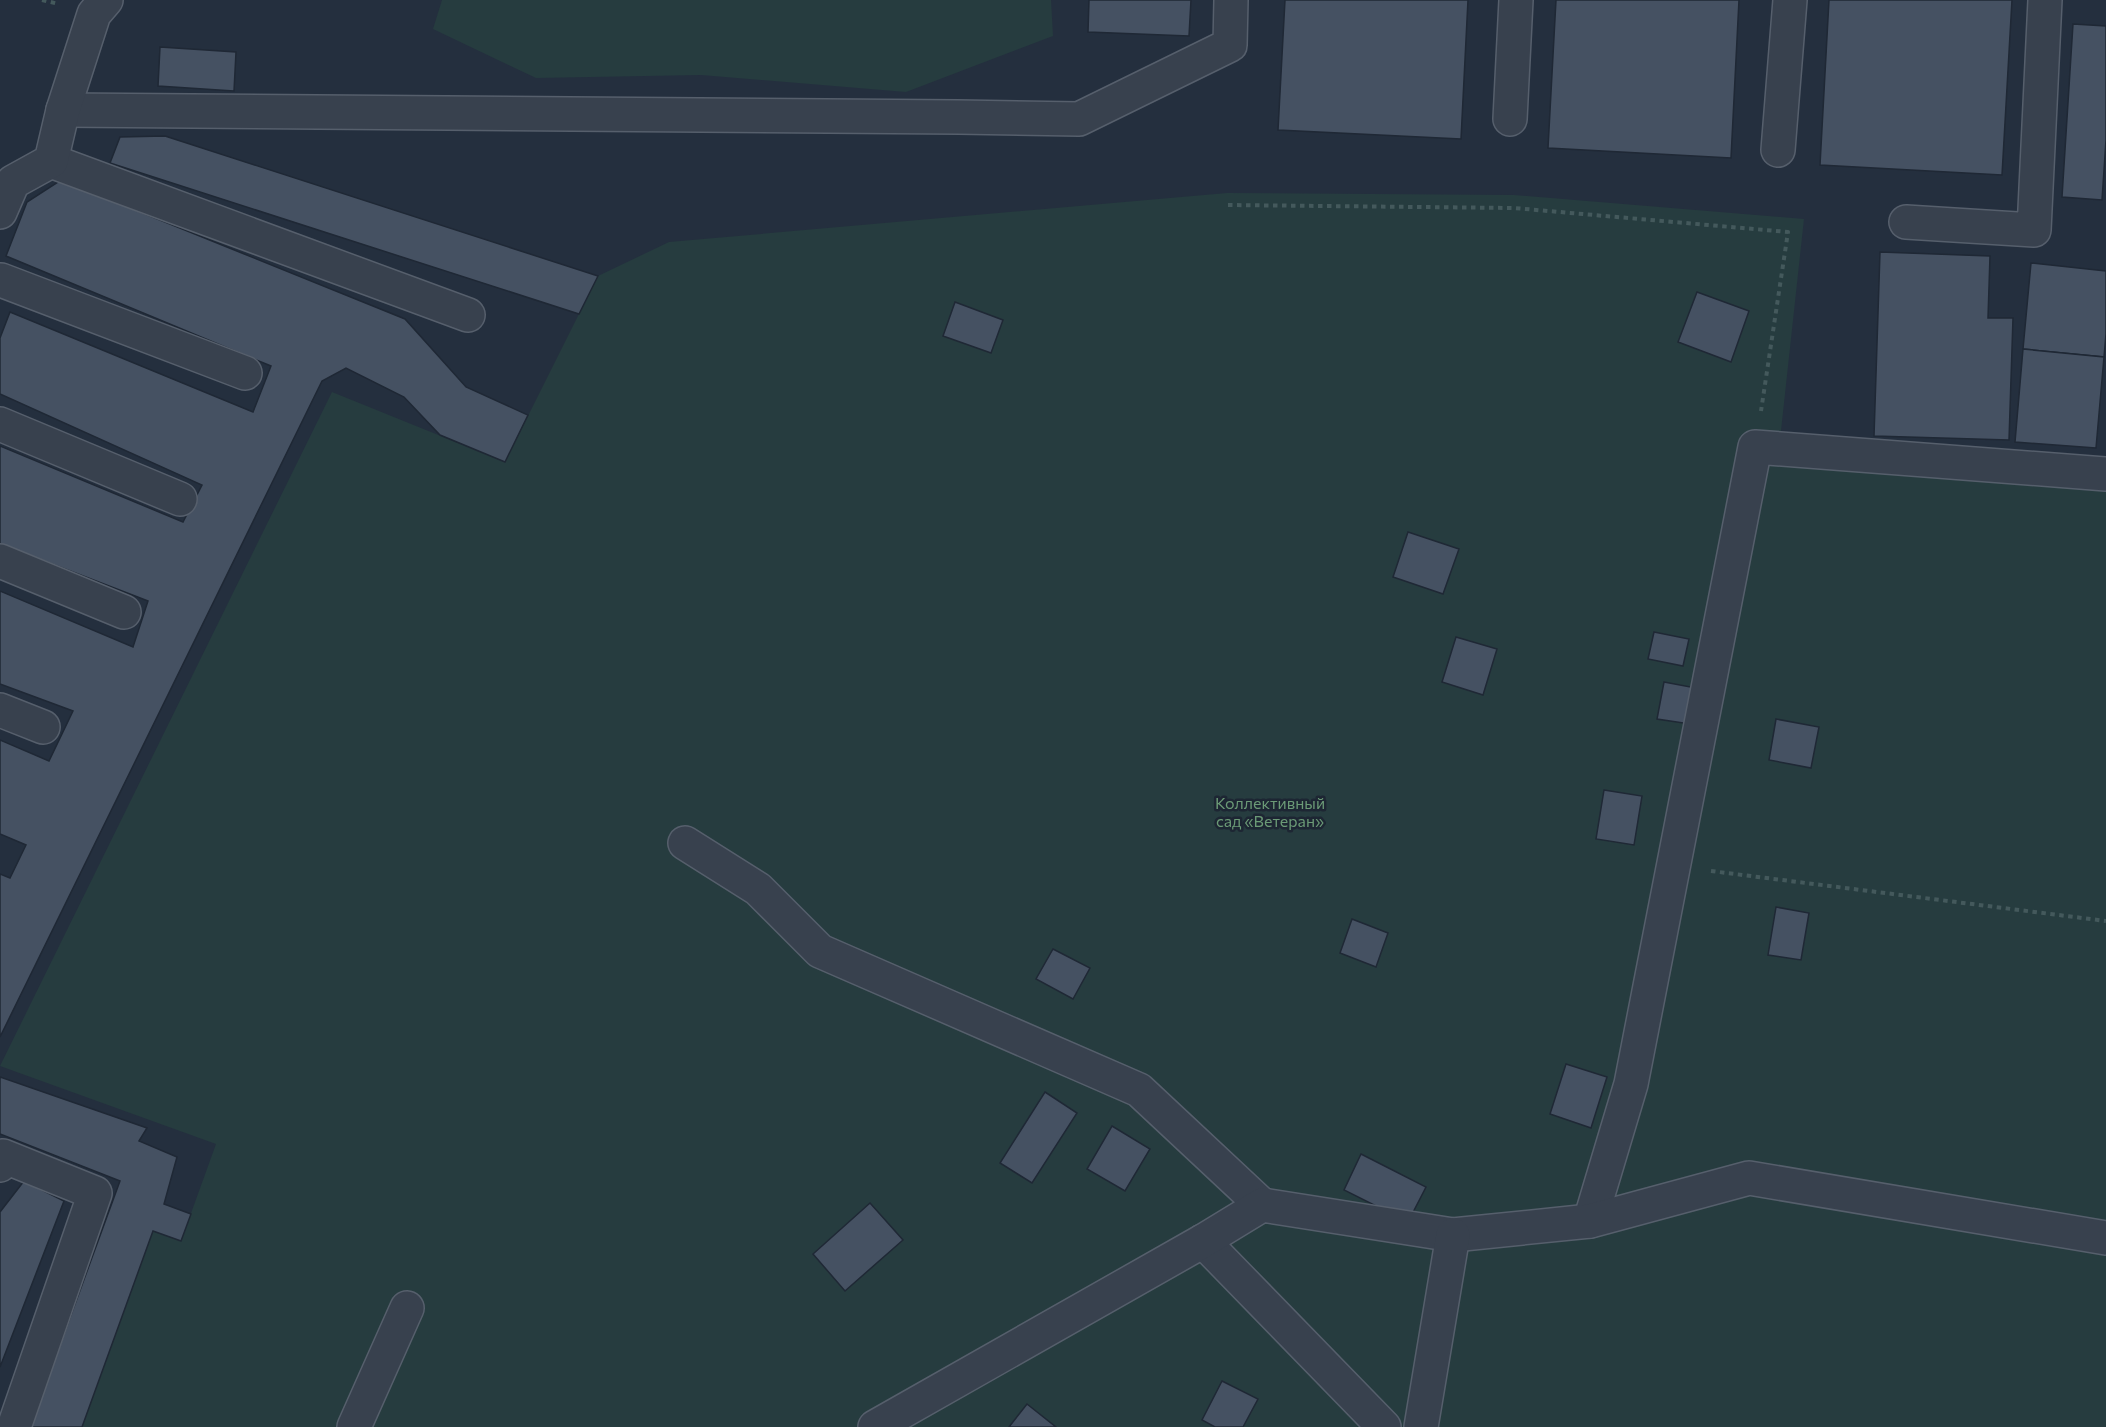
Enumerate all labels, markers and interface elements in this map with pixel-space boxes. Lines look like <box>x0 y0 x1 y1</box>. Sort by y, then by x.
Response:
park label: Коллективный сад «Ветеран» <box>1215 793 1325 830</box>

